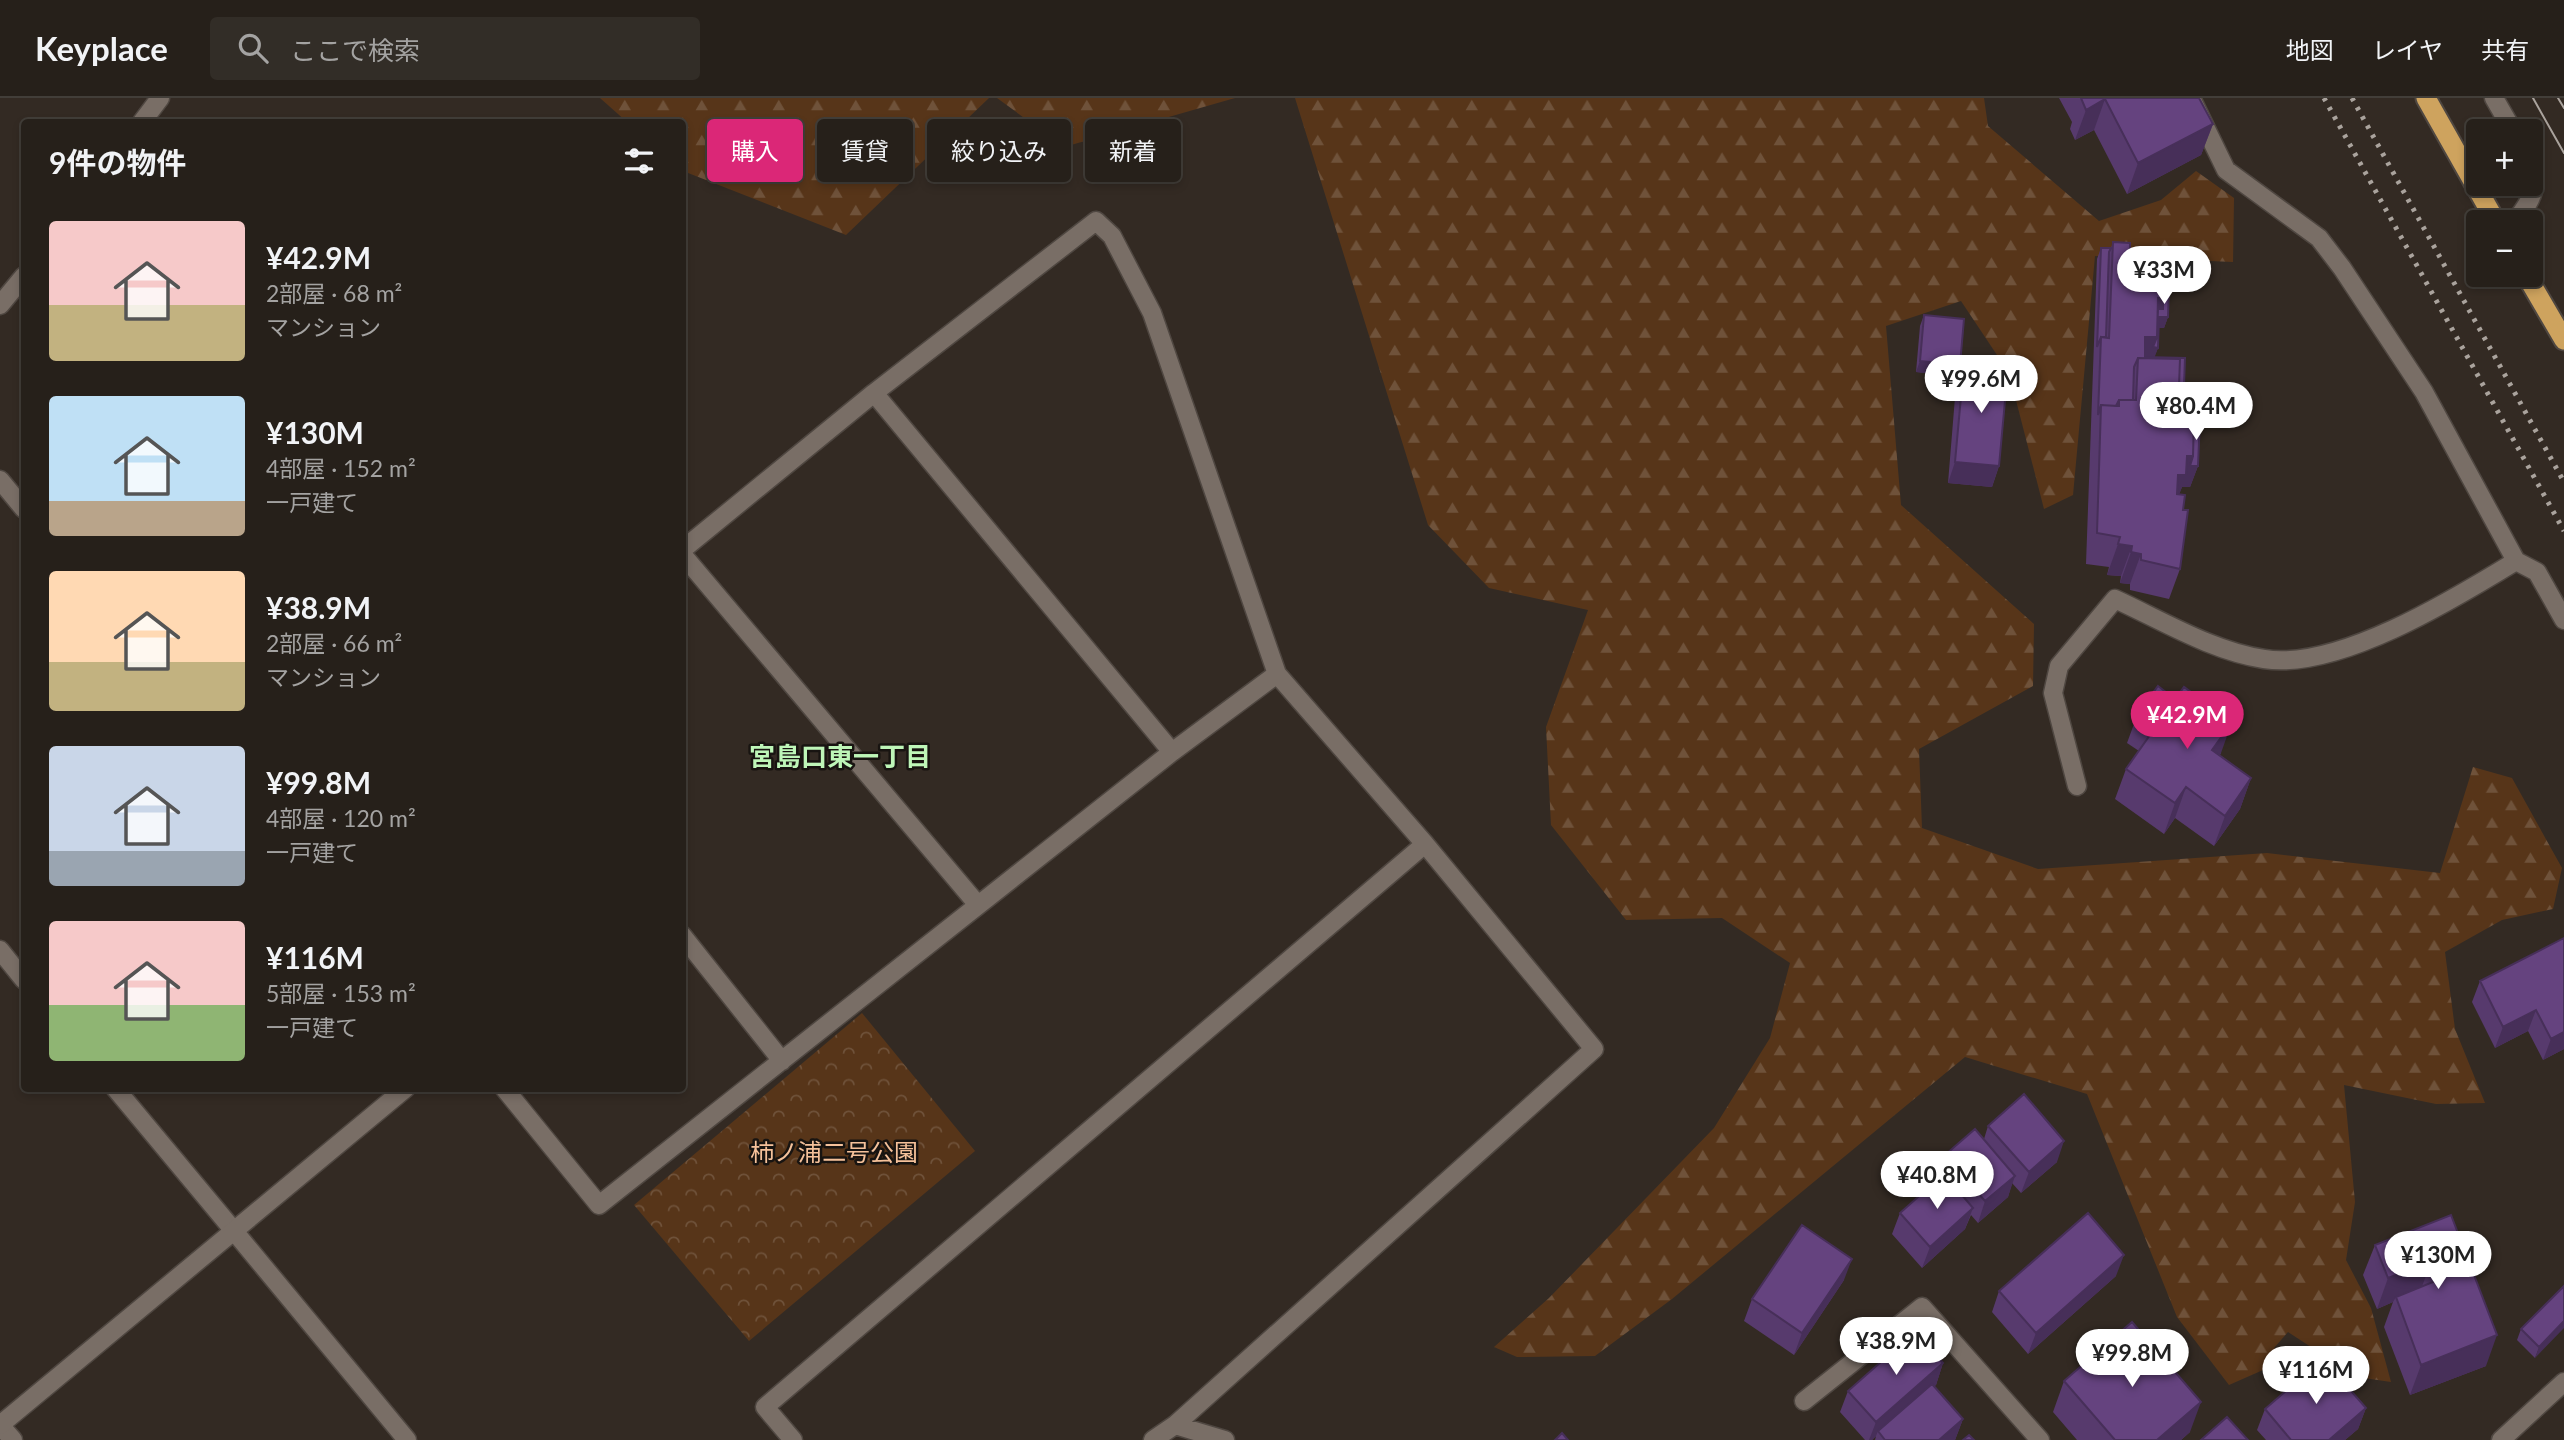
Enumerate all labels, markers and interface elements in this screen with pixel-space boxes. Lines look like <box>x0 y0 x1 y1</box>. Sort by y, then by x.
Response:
search box <box>210 17 700 80</box>
text: Keyplace <box>35 28 168 68</box>
icon: search <box>234 29 272 67</box>
text: ここで検索 <box>290 34 420 66</box>
text: 地図 <box>2286 35 2334 64</box>
text: レイヤ <box>2372 35 2443 64</box>
text: 共有 <box>2481 35 2529 64</box>
chip: 購入 <box>707 119 803 182</box>
chip: 賃貸 <box>817 119 913 182</box>
chip: 絞り込み <box>927 119 1071 182</box>
chip: 新着 <box>1085 119 1181 182</box>
map controls <box>2466 119 2543 287</box>
button: + <box>2466 119 2543 196</box>
icon: filters <box>620 142 658 180</box>
text: 9件の物件 <box>49 144 186 180</box>
button: − <box>2466 210 2543 287</box>
text: ¥42.9M <box>266 239 371 275</box>
pin: ¥33M <box>2123 246 2205 306</box>
icon: home <box>105 249 189 333</box>
text: ¥33M <box>2133 255 2195 283</box>
text: 2部屋 · 68 m² <box>266 279 402 307</box>
text: マンション <box>266 313 381 341</box>
pin: ¥99.6M <box>1924 356 2038 415</box>
text: ¥99.6M <box>1941 364 2021 392</box>
pin: ¥80.4M <box>2139 382 2253 442</box>
text: ¥80.4M <box>2156 391 2236 419</box>
text: ¥130M <box>266 414 364 450</box>
icon: home <box>105 424 189 508</box>
text: 4部屋 · 152 m² <box>266 454 416 482</box>
text: 一戸建て <box>266 488 358 516</box>
text: ¥38.9M <box>266 589 371 625</box>
icon: home <box>105 599 189 683</box>
text: 2部屋 · 66 m² <box>266 629 402 657</box>
text: マンション <box>266 663 381 691</box>
pin: ¥42.9M <box>2130 692 2244 751</box>
text: ¥42.9M <box>2147 700 2227 728</box>
district label: 宮島口東一丁目 <box>749 740 931 772</box>
text: ¥99.8M <box>266 764 371 800</box>
icon: home <box>105 774 189 858</box>
text: 4部屋 · 120 m² <box>266 804 416 832</box>
text: 一戸建て <box>266 838 358 866</box>
text: ¥116M <box>266 939 364 975</box>
icon: home <box>105 949 189 1033</box>
text: 5部屋 · 153 m² <box>266 979 416 1007</box>
text: 一戸建て <box>266 1013 358 1041</box>
park label: 柿ノ浦二号公園 <box>750 1137 918 1166</box>
pin: ¥40.8M <box>1880 1152 1994 1211</box>
text: ¥40.8M <box>1897 1160 1977 1188</box>
pin: ¥130M <box>2389 1232 2487 1291</box>
text: ¥130M <box>2400 1240 2476 1268</box>
pin: ¥38.9M <box>1839 1318 1953 1377</box>
text: ¥38.9M <box>1856 1326 1936 1354</box>
pin: ¥99.8M <box>2075 1330 2189 1389</box>
text: ¥99.8M <box>2092 1338 2172 1366</box>
pin: ¥116M <box>2267 1346 2365 1406</box>
text: ¥116M <box>2278 1355 2354 1383</box>

